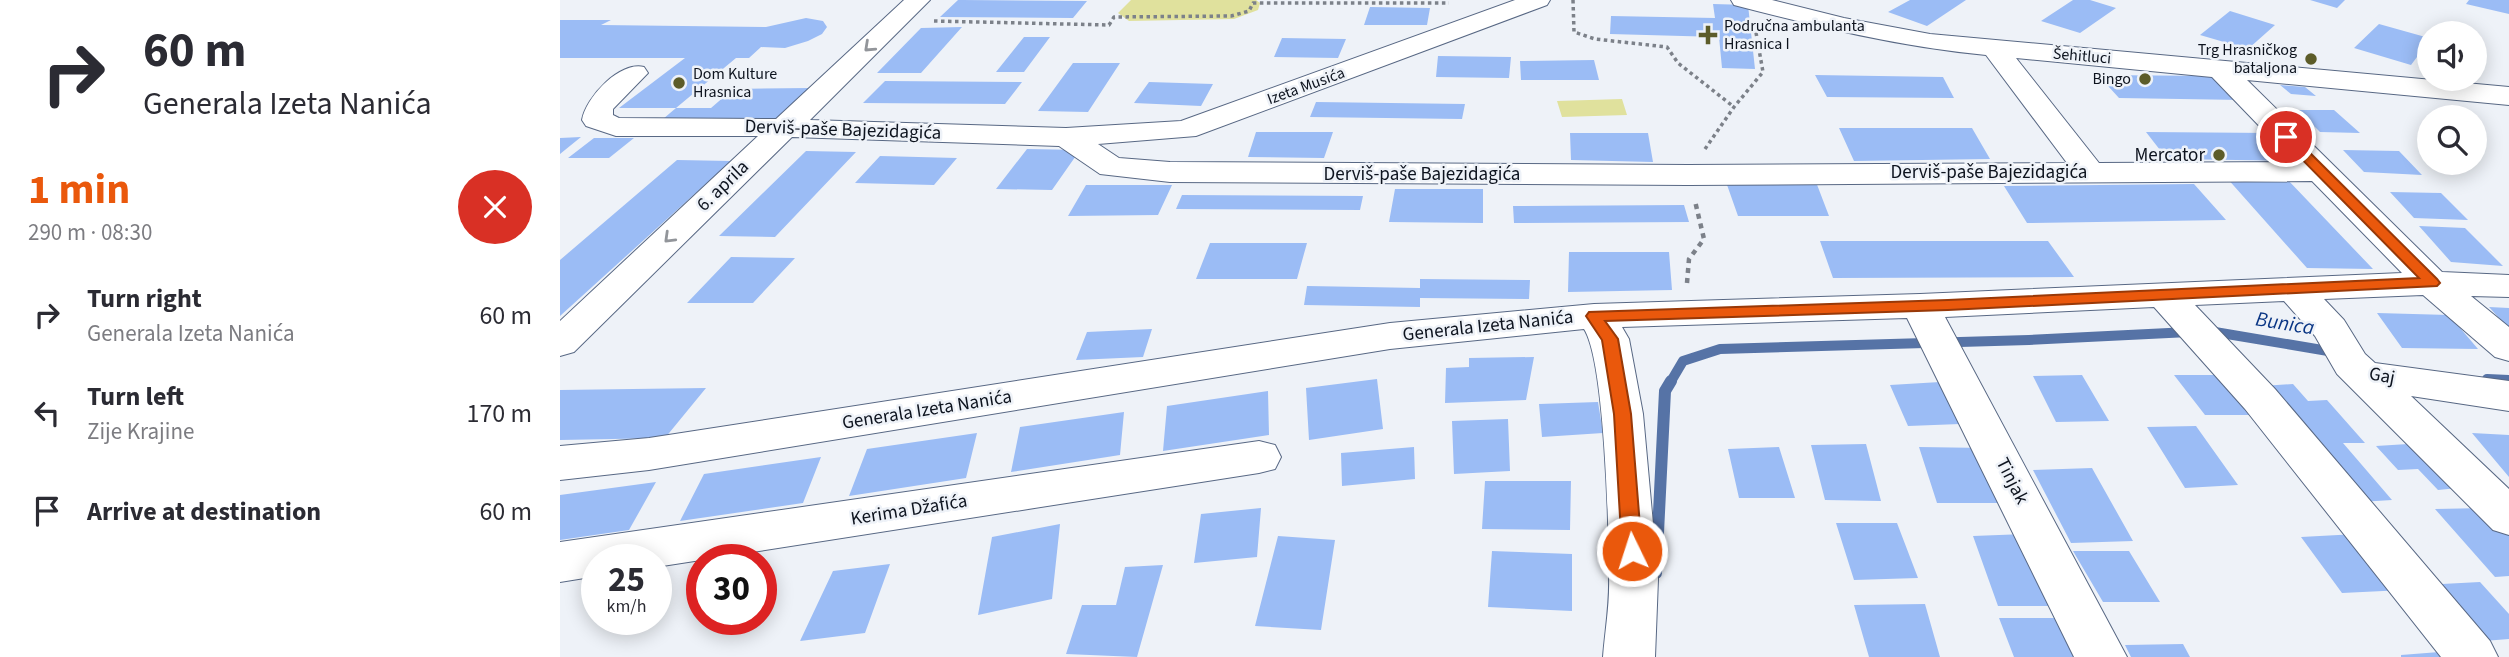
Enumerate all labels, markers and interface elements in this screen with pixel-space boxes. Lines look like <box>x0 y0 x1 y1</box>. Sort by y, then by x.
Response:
place label: Područna ambulanta Hrasnica I <box>1724 15 1865 55</box>
text: 60 m <box>143 16 247 86</box>
map controls <box>2417 21 2487 175</box>
button: sound <box>2417 21 2487 91</box>
marker: Područna ambulanta Hrasnica I <box>1698 25 1718 45</box>
icon: right <box>28 28 119 119</box>
one-way arrow <box>864 39 877 52</box>
place label: Trg Hrasničkog bataljona <box>2198 39 2297 79</box>
street label: Šehitluci <box>2052 42 2112 70</box>
marker: Trg Hrasničkog bataljona <box>2303 51 2319 67</box>
street label: Izeta Musića <box>1264 62 1348 110</box>
place label: Dom Kulture Hrasnica <box>693 63 777 103</box>
place label: Bingo <box>2092 68 2131 90</box>
marker: Bingo <box>2137 71 2153 87</box>
marker: Dom Kulture Hrasnica <box>671 75 687 91</box>
text: Generala Izeta Nanića <box>143 81 432 127</box>
button: search <box>2417 105 2487 175</box>
pin <box>2256 107 2316 167</box>
street label: Derviš-paše Bajezidagića <box>744 113 942 147</box>
icon: arrive <box>2267 118 2305 156</box>
place label: Mercator <box>2135 142 2205 169</box>
marker: Mercator <box>2211 147 2227 163</box>
street label: 6. aprila <box>691 154 755 218</box>
street label: Derviš-paše Bajezidagića <box>1891 159 2087 186</box>
text: 1 min <box>28 160 130 220</box>
street label: Derviš-paše Bajezidagića <box>1324 161 1520 188</box>
button: close <box>458 170 532 244</box>
text: 290 m · 08:30 <box>28 216 152 249</box>
one-way arrow <box>664 230 677 243</box>
text: Turn right <box>87 280 202 317</box>
icon: right <box>28 296 66 334</box>
text: 60 m <box>479 297 532 334</box>
street label: Generala Izeta Nanića <box>1401 304 1575 348</box>
water label: Bunica <box>2253 304 2317 342</box>
text: Generala Izeta Nanića <box>87 317 294 350</box>
street label: Gaj <box>2367 360 2397 392</box>
text: Turn left <box>87 378 184 415</box>
street label: Generala Izeta Nanića <box>840 383 1014 437</box>
icon: left <box>28 394 66 432</box>
text: 170 m <box>466 395 532 432</box>
text: Zije Krajine <box>87 415 194 448</box>
street label: Tinjak <box>1989 453 2035 509</box>
street label: Kerima Džafića <box>849 487 969 533</box>
icon: arrive <box>28 492 66 530</box>
text: Arrive at destination <box>87 493 321 530</box>
text: 60 m <box>479 493 532 530</box>
position arrow <box>1595 514 1669 588</box>
speed limit sign: 30 <box>686 544 777 635</box>
text: 25 <box>608 555 645 605</box>
text: km/h <box>607 594 646 619</box>

